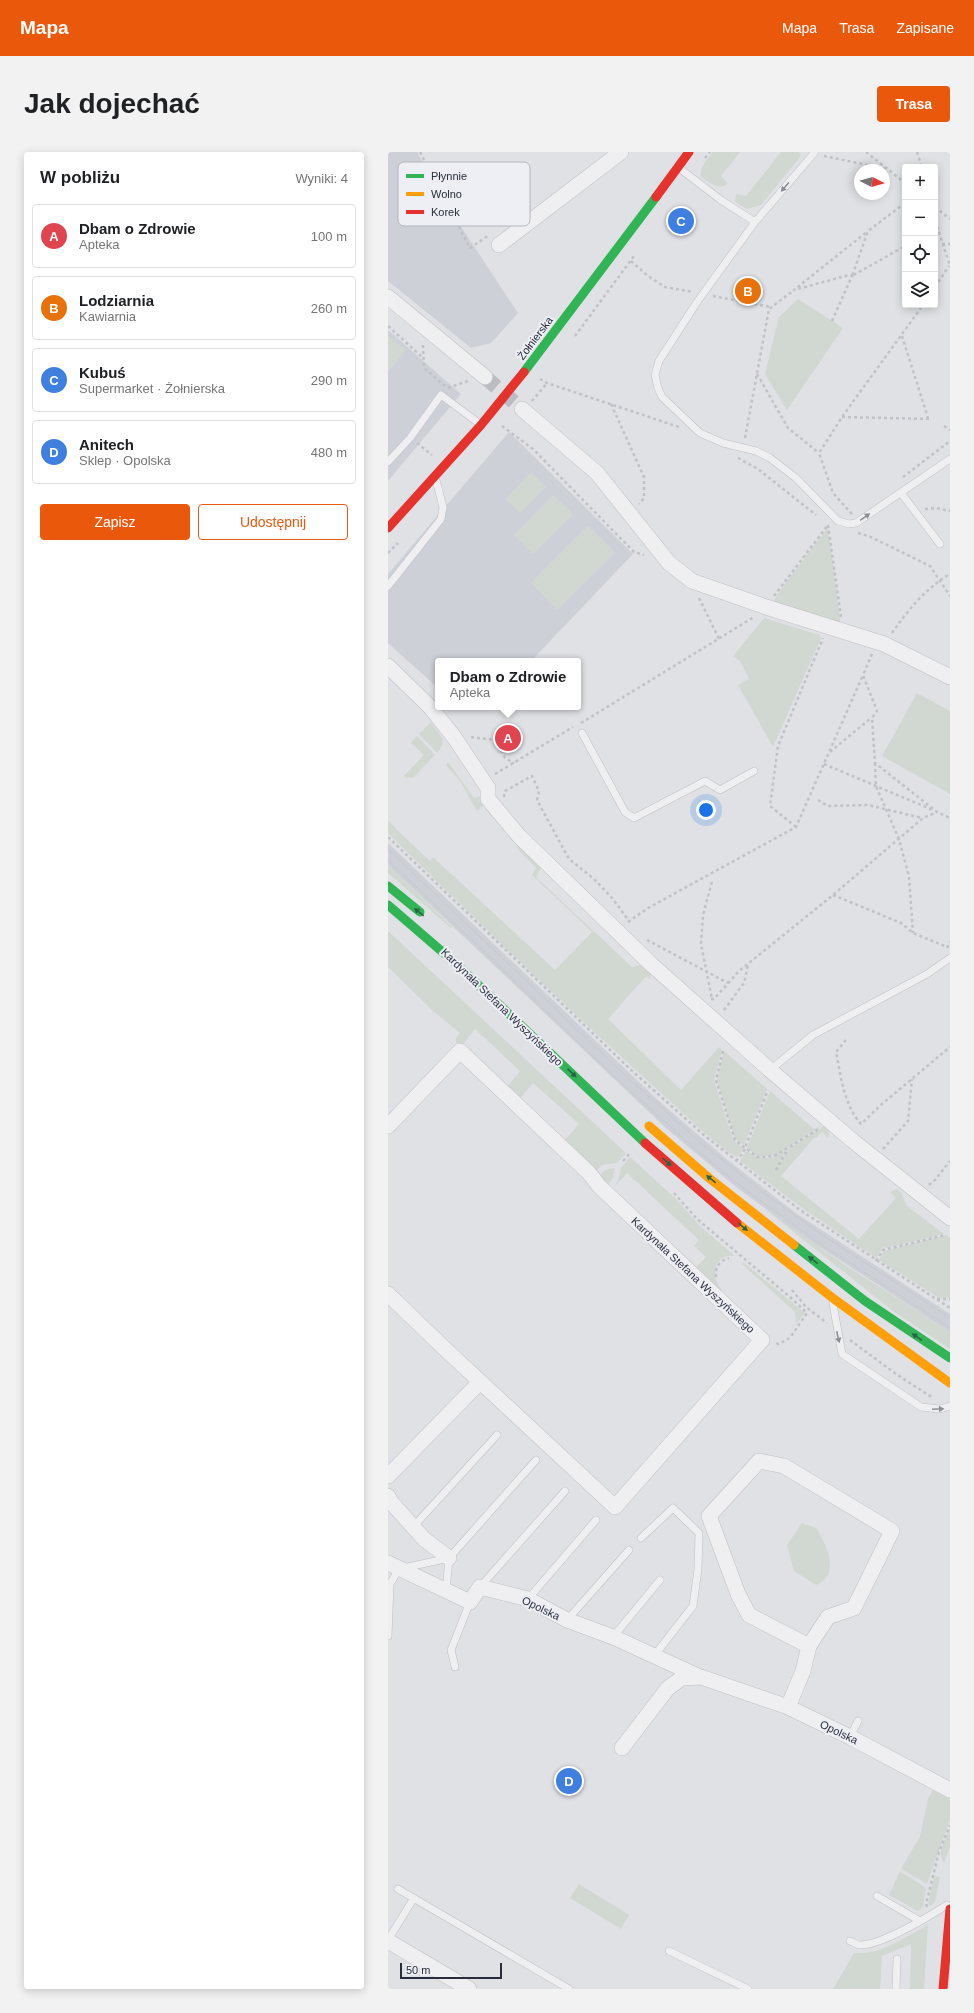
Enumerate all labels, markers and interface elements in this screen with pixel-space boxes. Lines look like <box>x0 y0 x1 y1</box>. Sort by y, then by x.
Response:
text: Mapa <box>20 17 69 38</box>
text: Mapa <box>782 20 817 36</box>
text: Trasa <box>839 20 874 36</box>
text: Zapisane <box>896 20 954 36</box>
button: Trasa <box>877 86 950 122</box>
text: Jak dojechać <box>24 88 200 119</box>
legend <box>398 162 530 226</box>
north arrow <box>854 164 890 200</box>
map controls <box>902 164 938 308</box>
button: + <box>902 164 938 200</box>
text: W pobliżu <box>40 168 120 187</box>
text: Płynnie <box>431 170 467 182</box>
text: Wyniki: 4 <box>295 171 348 186</box>
one-way arrow <box>781 182 790 192</box>
text: Wolno <box>431 188 462 200</box>
button: − <box>902 200 938 236</box>
text: Korek <box>431 206 460 218</box>
pin: C <box>668 206 694 236</box>
text: Dbam o Zdrowie <box>79 220 196 237</box>
text: A <box>49 229 59 244</box>
text: 100 m <box>311 229 347 244</box>
button: locate <box>902 236 938 272</box>
text: Apteka <box>79 237 119 252</box>
button: layers <box>902 272 938 308</box>
pin: B <box>735 276 761 306</box>
text: Lodziarnia <box>79 292 154 309</box>
text: B <box>49 301 59 316</box>
text: 260 m <box>311 301 347 316</box>
text: Kawiarnia <box>79 309 136 324</box>
street label: Żołnierska <box>515 313 556 362</box>
text: Kubuś <box>79 364 126 381</box>
text: C <box>49 373 59 388</box>
text: 290 m <box>311 373 347 388</box>
text: Supermarket · Żołnierska <box>79 381 225 396</box>
text: Anitech <box>79 436 134 453</box>
text: D <box>49 445 59 460</box>
text: 480 m <box>311 445 347 460</box>
text: Sklep · Opolska <box>79 453 171 468</box>
button: Zapisz <box>40 504 190 540</box>
button: Udostępnij <box>198 504 348 540</box>
one-way arrow <box>860 513 871 521</box>
popup <box>435 658 581 710</box>
text: Dbam o Zdrowie <box>450 668 566 685</box>
text: Apteka <box>450 685 490 700</box>
pin: A <box>495 723 521 753</box>
your location <box>696 800 716 820</box>
one-way arrow <box>413 907 424 916</box>
street label: Kardynała Stefana Wyszyńskiego <box>439 946 565 1068</box>
one-way arrow <box>567 1068 576 1077</box>
one-way arrow <box>662 1157 671 1166</box>
one-way arrow <box>705 1175 716 1183</box>
street label: Kardynała Stefana Wyszyńskiego <box>629 1215 757 1335</box>
one-way arrow <box>737 1223 748 1232</box>
one-way arrow <box>807 1255 818 1264</box>
one-way arrow <box>836 1331 842 1343</box>
one-way arrow <box>912 1333 922 1341</box>
one-way arrow <box>932 1405 944 1412</box>
street label: Opolska <box>520 1594 563 1623</box>
street label: Opolska <box>818 1718 861 1747</box>
pin: D <box>556 1766 582 1796</box>
scale bar <box>400 1961 502 1980</box>
text: 50 m <box>406 1964 430 1976</box>

